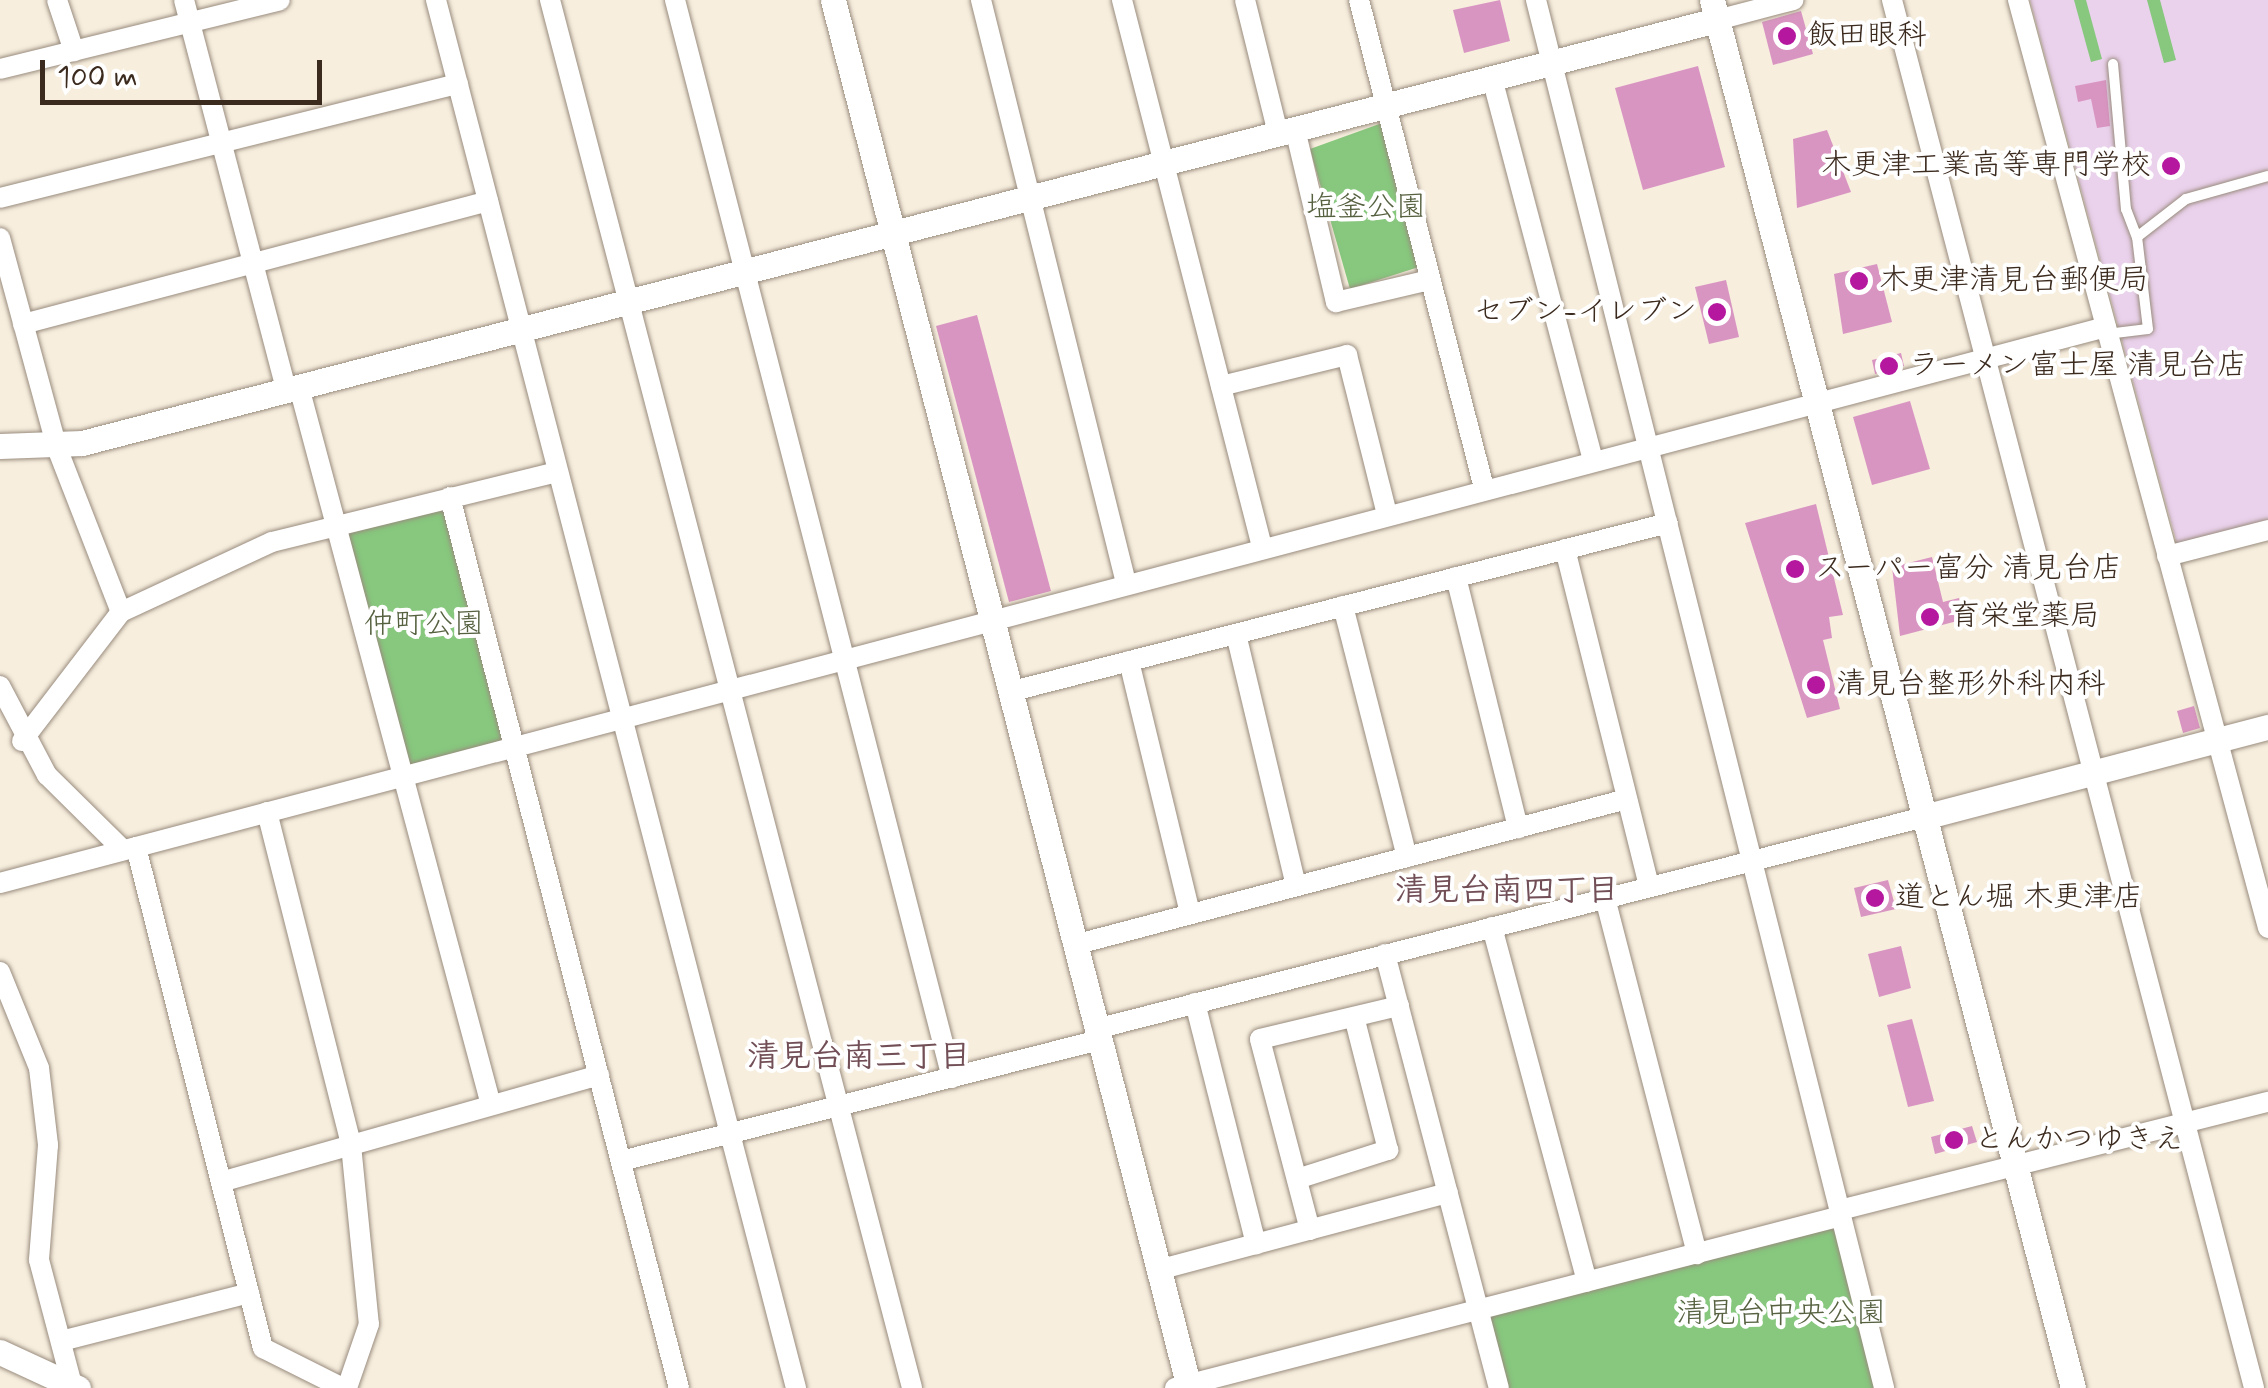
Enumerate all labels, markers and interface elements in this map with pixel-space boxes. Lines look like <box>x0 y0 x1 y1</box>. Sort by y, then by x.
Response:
place label: 飯田眼科 <box>1807 18 1927 54</box>
marker: 飯田眼科 <box>1776 25 1798 47</box>
scale bar <box>45 40 328 102</box>
text: 100 m <box>57 58 138 97</box>
place label: 木更津工業高等専門学校 <box>1821 148 2151 184</box>
marker: 木更津工業高等専門学校 <box>2160 155 2182 177</box>
park label: 塩釜公園 <box>1306 190 1426 226</box>
place label: 木更津清見台郵便局 <box>1879 263 2149 299</box>
marker: 木更津清見台郵便局 <box>1848 270 1870 292</box>
place label: セブン-イレブン <box>1474 294 1697 330</box>
marker: セブン-イレブン <box>1706 301 1728 323</box>
place label: ラーメン富士屋 清見台店 <box>1909 348 2247 384</box>
marker: ラーメン富士屋 清見台店 <box>1878 355 1900 377</box>
place label: スーパー富分 清見台店 <box>1815 551 2122 587</box>
marker: スーパー富分 清見台店 <box>1784 558 1806 580</box>
place label: 育栄堂薬局 <box>1950 599 2100 635</box>
marker: 育栄堂薬局 <box>1919 606 1941 628</box>
park label: 仲町公園 <box>364 607 484 643</box>
place label: 清見台整形外科内科 <box>1836 667 2106 703</box>
marker: 清見台整形外科内科 <box>1805 674 1827 696</box>
district label: 清見台南四丁目 <box>1395 872 1619 910</box>
place label: 道とん堀 木更津店 <box>1895 880 2143 916</box>
marker: 道とん堀 木更津店 <box>1864 887 1886 909</box>
district label: 清見台南三丁目 <box>747 1038 971 1076</box>
place label: とんかつゆきえ <box>1974 1122 2184 1158</box>
marker: とんかつゆきえ <box>1943 1129 1965 1151</box>
park label: 清見台中央公園 <box>1676 1296 1886 1332</box>

